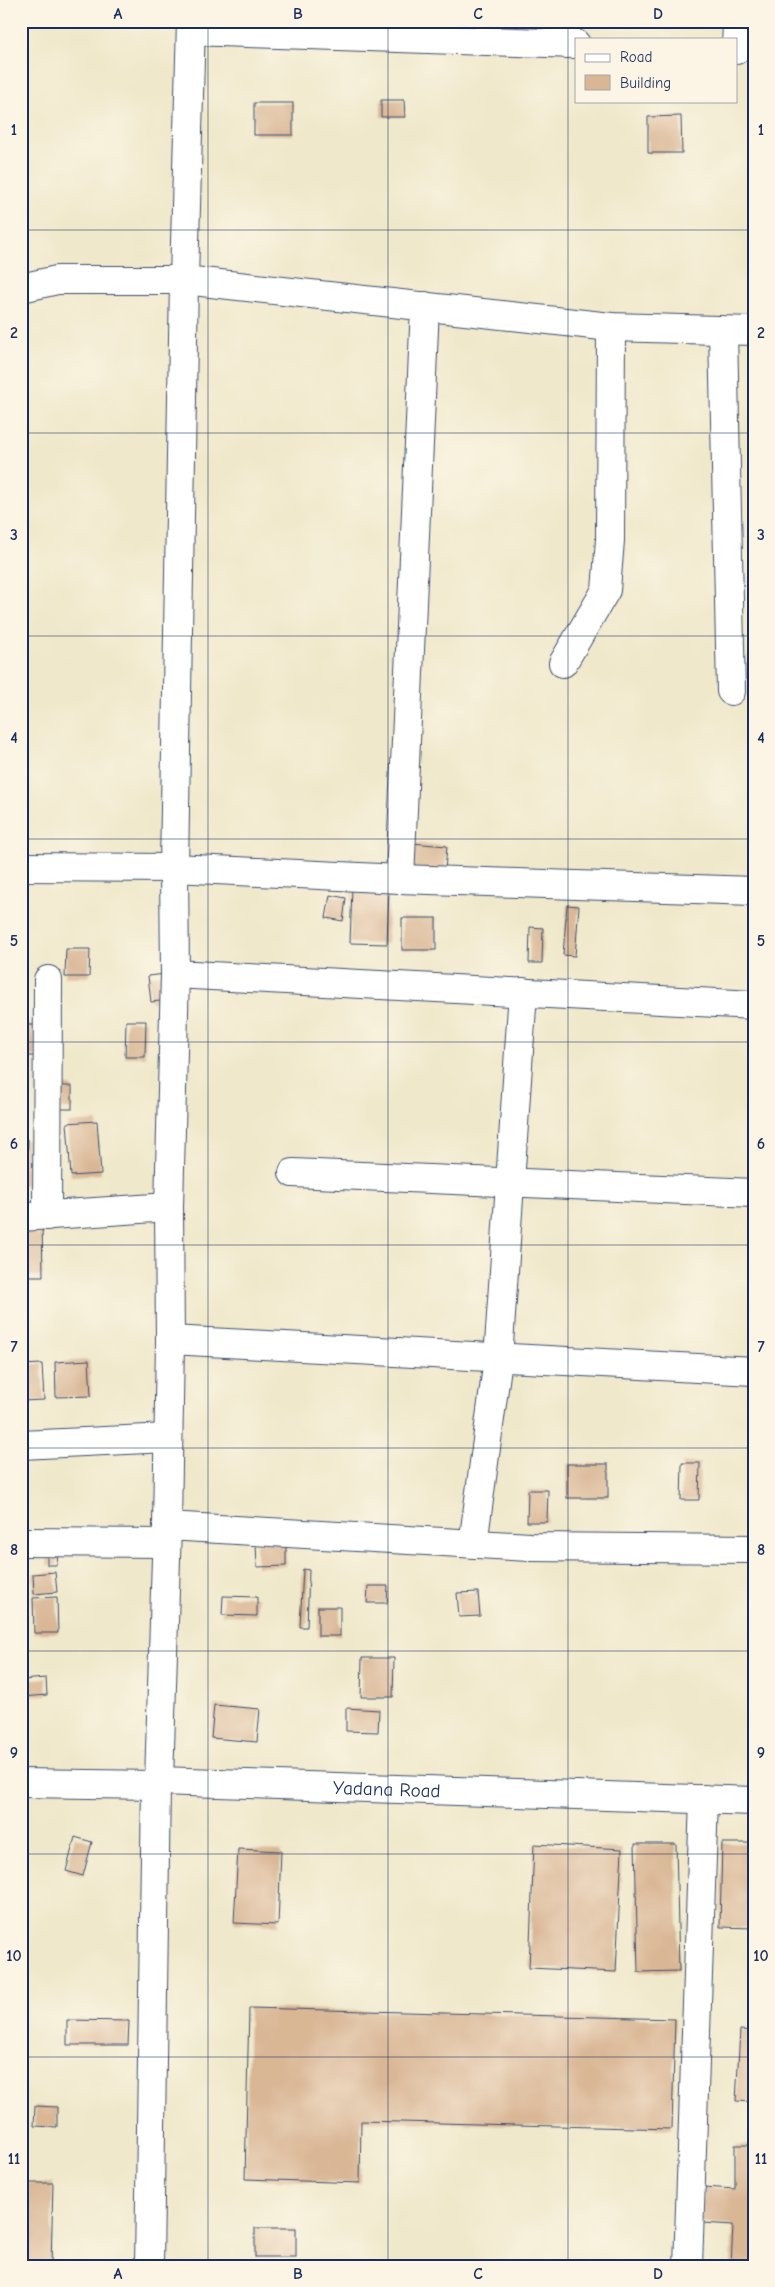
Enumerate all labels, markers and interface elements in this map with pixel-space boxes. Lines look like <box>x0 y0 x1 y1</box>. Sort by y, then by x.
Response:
text: A <box>114 5 123 23</box>
text: B <box>293 5 303 23</box>
text: C <box>473 5 483 23</box>
text: D <box>653 5 663 23</box>
legend <box>575 38 738 102</box>
text: Road <box>620 48 652 66</box>
text: Building <box>620 74 671 92</box>
text: 1 <box>11 121 17 139</box>
text: 1 <box>758 121 764 139</box>
text: 2 <box>10 324 18 342</box>
text: 2 <box>757 324 765 342</box>
text: 3 <box>10 526 18 544</box>
text: 3 <box>757 526 765 544</box>
text: 4 <box>10 729 18 747</box>
text: 4 <box>757 729 765 747</box>
text: 5 <box>10 932 18 950</box>
text: 5 <box>757 932 765 950</box>
text: 6 <box>10 1135 18 1153</box>
text: 6 <box>757 1135 765 1153</box>
text: 7 <box>10 1338 18 1356</box>
text: 7 <box>757 1338 765 1356</box>
text: 8 <box>10 1541 18 1559</box>
text: 8 <box>757 1541 765 1559</box>
text: 9 <box>10 1744 18 1762</box>
text: 9 <box>757 1744 765 1762</box>
street label: Yadana Road <box>333 1777 441 1802</box>
text: 10 <box>6 1947 22 1965</box>
text: 10 <box>753 1947 769 1965</box>
text: 11 <box>8 2150 20 2168</box>
text: 11 <box>755 2150 767 2168</box>
text: A <box>114 2265 123 2283</box>
text: B <box>293 2265 303 2283</box>
text: C <box>473 2265 483 2283</box>
text: D <box>653 2265 663 2283</box>

